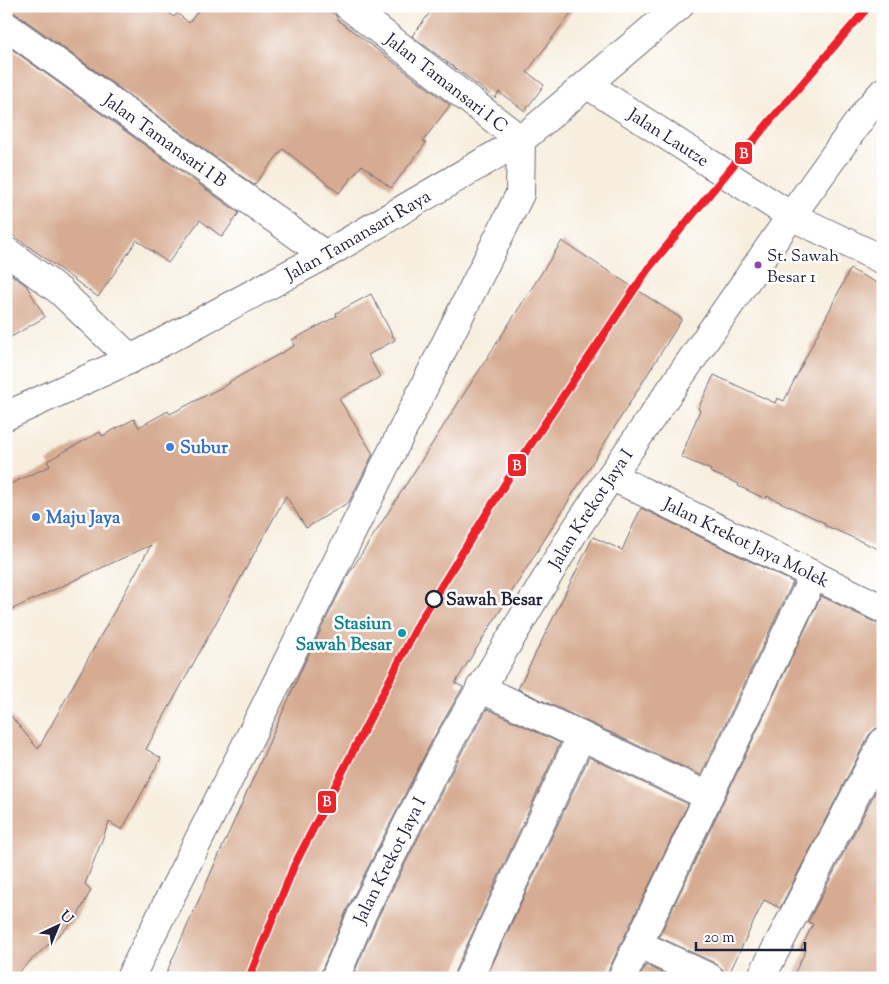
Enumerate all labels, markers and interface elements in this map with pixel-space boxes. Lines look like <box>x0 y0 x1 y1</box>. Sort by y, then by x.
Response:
street label: Jalan Tamansari I C <box>378 27 513 140</box>
street label: Jalan Tamansari I B <box>96 88 231 195</box>
street label: Jalan Lautze <box>621 102 713 175</box>
line badge: B <box>734 141 753 165</box>
text: B <box>740 145 749 165</box>
street label: Jalan Tamansari Raya <box>281 185 436 289</box>
place label: St. Sawah Besar 1 <box>767 245 839 290</box>
marker: St. Sawah Besar 1 <box>753 260 763 270</box>
place label: Subur <box>180 436 228 462</box>
marker: Subur <box>164 441 176 453</box>
street label: Jalan Krekot Jaya I <box>543 444 641 576</box>
line badge: B <box>507 453 527 477</box>
text: B <box>513 457 522 477</box>
street label: Jalan Krekot Jaya Molek <box>658 492 833 596</box>
place label: Maju Jaya <box>46 506 121 532</box>
marker: Maju Jaya <box>30 511 42 523</box>
place label: Sawah Besar <box>446 588 543 614</box>
marker: Sawah Besar <box>425 590 443 608</box>
place label: Stasiun Sawah Besar <box>295 612 392 659</box>
marker: Stasiun Sawah Besar <box>396 627 408 639</box>
line badge: B <box>317 790 337 814</box>
text: B <box>323 793 332 813</box>
street label: Jalan Krekot Jaya I <box>348 793 434 929</box>
north arrow <box>32 902 82 952</box>
text: U <box>55 907 77 930</box>
scale bar <box>696 919 805 951</box>
text: 20 m <box>704 928 735 949</box>

